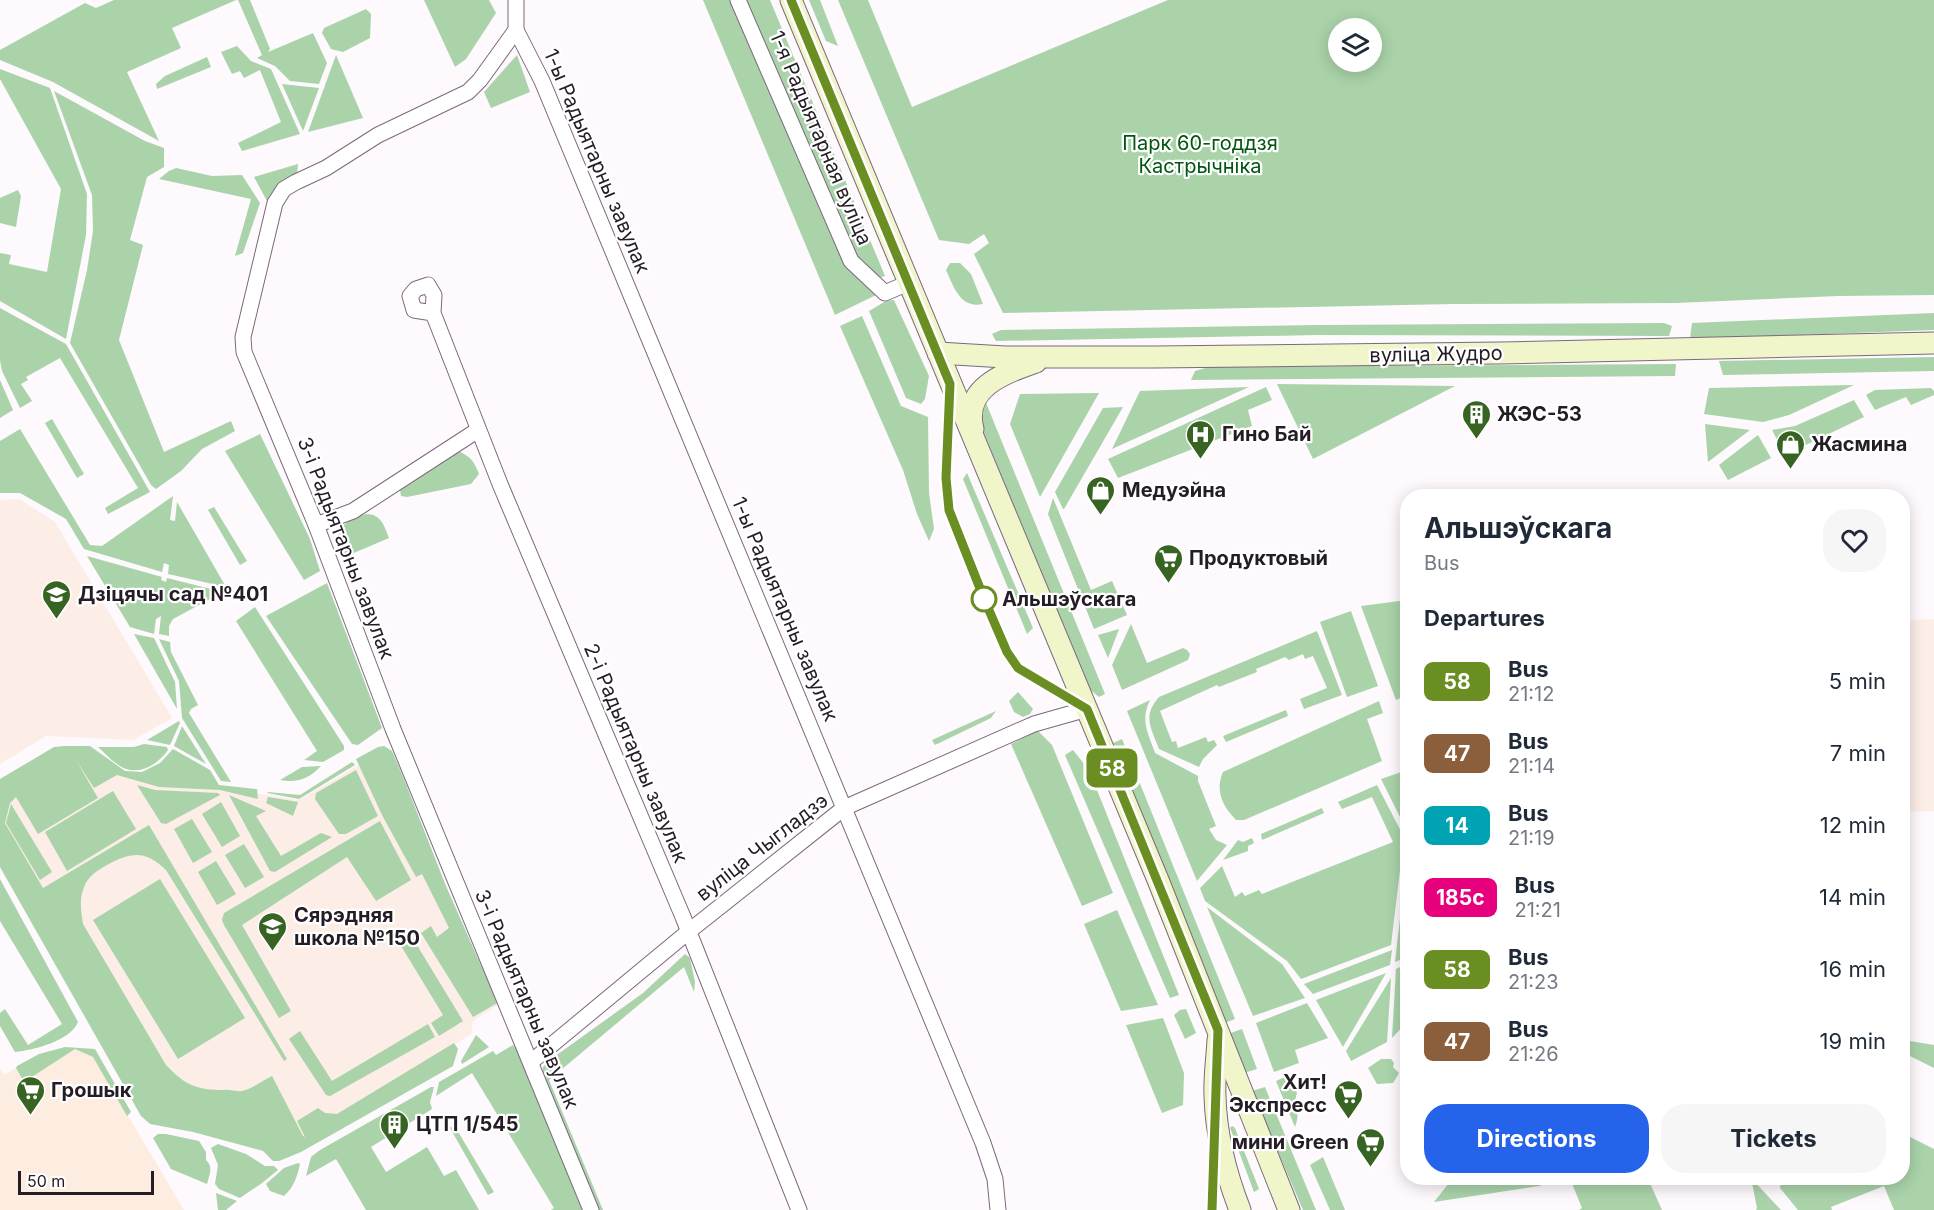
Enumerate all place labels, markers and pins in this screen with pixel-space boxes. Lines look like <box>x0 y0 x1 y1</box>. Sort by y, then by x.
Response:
building icon: ЖЭС-53 <box>1460 398 1492 440</box>
place label: ЖЭС-53 <box>1497 402 1582 426</box>
hospital icon: Гино Бай <box>1185 418 1217 460</box>
place label: Гино Бай <box>1222 422 1311 446</box>
shop icon: Жасмина <box>1774 428 1806 470</box>
place label: Жасмина <box>1811 432 1907 456</box>
shop icon: Медуэйна <box>1085 474 1117 516</box>
place label: Медуэйна <box>1122 478 1226 502</box>
supermarket icon: Продуктовый <box>1152 542 1184 584</box>
place label: Продуктовый <box>1189 546 1328 570</box>
school or university icon: Дзіцячы сад №401 <box>41 578 73 620</box>
place label: Дзіцячы сад №401 <box>78 582 268 606</box>
marker: Альшэўскага <box>971 586 997 612</box>
place label: Альшэўскага <box>1002 587 1136 611</box>
place label: Сярэдняя школа №150 <box>294 903 420 950</box>
school or university icon: Сярэдняя школа №150 <box>257 910 289 952</box>
place label: Хит! Экспресс <box>1229 1070 1327 1117</box>
supermarket icon: Грошык <box>14 1074 46 1116</box>
place label: Грошык <box>51 1078 132 1102</box>
supermarket icon: Хит! Экспресс <box>1332 1078 1364 1120</box>
building icon: ЦТП 1/545 <box>379 1108 411 1150</box>
place label: ЦТП 1/545 <box>416 1112 519 1136</box>
supermarket icon: мини Green <box>1354 1126 1386 1168</box>
place label: мини Green <box>1232 1130 1349 1154</box>

